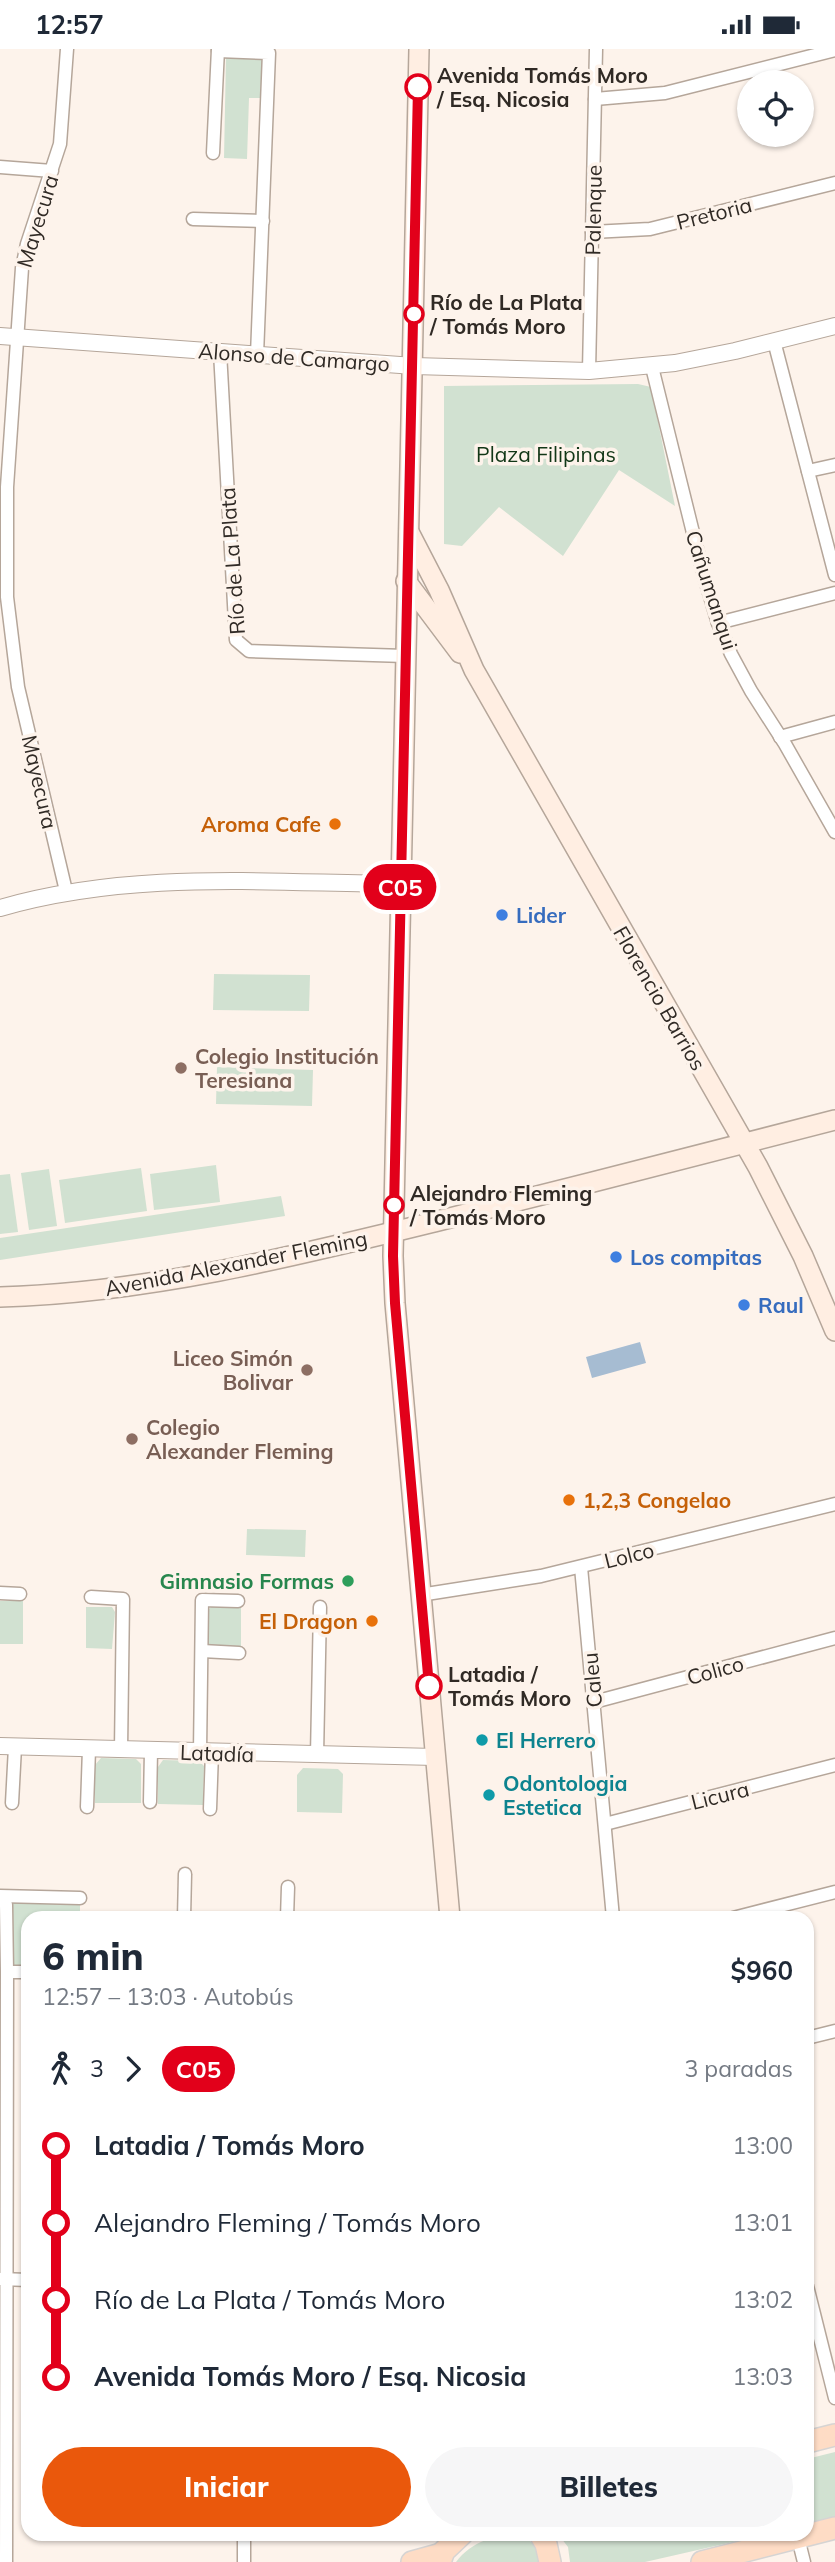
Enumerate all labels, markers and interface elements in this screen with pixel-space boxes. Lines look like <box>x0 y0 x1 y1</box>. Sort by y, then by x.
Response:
text: 12:57 <box>35 8 104 41</box>
place label: Avenida Tomás Moro / Esq. Nicosia <box>436 62 648 112</box>
map controls <box>737 70 814 147</box>
button: locate <box>737 70 814 147</box>
marker: Avenida Tomás Moro / Esq. Nicosia <box>405 74 431 100</box>
street label: Palenque <box>579 164 607 256</box>
street label: Mayecura <box>11 171 63 271</box>
street label: Pretoria <box>674 191 754 235</box>
place label: Río de La Plata / Tomás Moro <box>429 289 583 339</box>
marker: Río de La Plata / Tomás Moro <box>404 304 424 324</box>
street label: Alonso de Camargo <box>197 337 391 377</box>
park label: Plaza Filipinas <box>476 441 616 467</box>
street label: Río de La Plata <box>214 487 250 635</box>
street label: Cañumanqui <box>680 527 744 653</box>
street label: Mayecura <box>17 733 63 831</box>
place label: Aroma Cafe <box>201 811 321 837</box>
marker: Aroma Cafe <box>327 816 343 832</box>
line badge: C05 <box>360 864 440 910</box>
text: C05 <box>377 872 423 902</box>
place label: Lider <box>516 902 567 928</box>
marker: Lider <box>494 907 510 923</box>
street label: Florencio Barrios <box>608 921 712 1075</box>
place label: Colegio Institución Teresiana <box>195 1043 379 1093</box>
marker: Colegio Institución Teresiana <box>173 1060 189 1076</box>
place label: Alejandro Fleming / Tomás Moro <box>409 1180 592 1230</box>
marker: Alejandro Fleming / Tomás Moro <box>384 1195 404 1215</box>
street label: Avenida Alexander Fleming <box>103 1225 369 1301</box>
place label: Los compitas <box>630 1244 762 1270</box>
marker: Los compitas <box>608 1249 624 1265</box>
place label: Raul <box>758 1292 804 1318</box>
marker: Raul <box>736 1297 752 1313</box>
place label: Liceo Simón Bolivar <box>173 1345 294 1395</box>
marker: Liceo Simón Bolivar <box>299 1362 315 1378</box>
place label: Colegio Alexander Fleming <box>146 1414 333 1464</box>
marker: Colegio Alexander Fleming <box>124 1431 140 1447</box>
place label: 1,2,3 Congelao <box>583 1487 731 1513</box>
marker: 1,2,3 Congelao <box>561 1492 577 1508</box>
street label: Lolco <box>601 1536 657 1574</box>
place label: Gimnasio Formas <box>159 1568 334 1594</box>
marker: Gimnasio Formas <box>340 1573 356 1589</box>
place label: El Dragon <box>259 1608 358 1634</box>
marker: El Dragon <box>364 1613 380 1629</box>
street label: Colico <box>684 1650 746 1690</box>
street label: Caleu <box>577 1651 607 1709</box>
place label: Latadia / Tomás Moro <box>448 1661 571 1711</box>
marker: Latadia / Tomás Moro <box>416 1673 442 1699</box>
place label: El Herrero <box>496 1727 596 1753</box>
marker: El Herrero <box>474 1732 490 1748</box>
street label: Latadía <box>179 1739 255 1767</box>
place label: Odontologia Estetica <box>503 1770 627 1820</box>
street label: Licura <box>688 1775 752 1815</box>
marker: Odontologia Estetica <box>481 1787 497 1803</box>
text: 6 min <box>42 1932 144 1980</box>
text: $960 <box>731 1954 793 1987</box>
text: 12:57 – 13:03 · Autobús <box>42 1982 294 2011</box>
icon: walk <box>42 2050 80 2088</box>
icon: forward <box>114 2050 152 2088</box>
text: 3 <box>90 2054 104 2083</box>
text: C05 <box>176 2054 221 2084</box>
text: 3 paradas <box>685 2054 793 2083</box>
text: Latadia / Tomás Moro <box>94 2129 365 2162</box>
text: 13:00 <box>733 2131 793 2160</box>
text: Alejandro Fleming / Tomás Moro <box>94 2206 481 2239</box>
text: 13:01 <box>733 2208 793 2237</box>
text: Río de La Plata / Tomás Moro <box>94 2283 445 2316</box>
text: 13:02 <box>733 2285 793 2314</box>
text: Avenida Tomás Moro / Esq. Nicosia <box>94 2360 526 2393</box>
text: 13:03 <box>733 2362 793 2391</box>
button: Iniciar <box>42 2447 411 2527</box>
button: Billetes <box>425 2447 793 2527</box>

